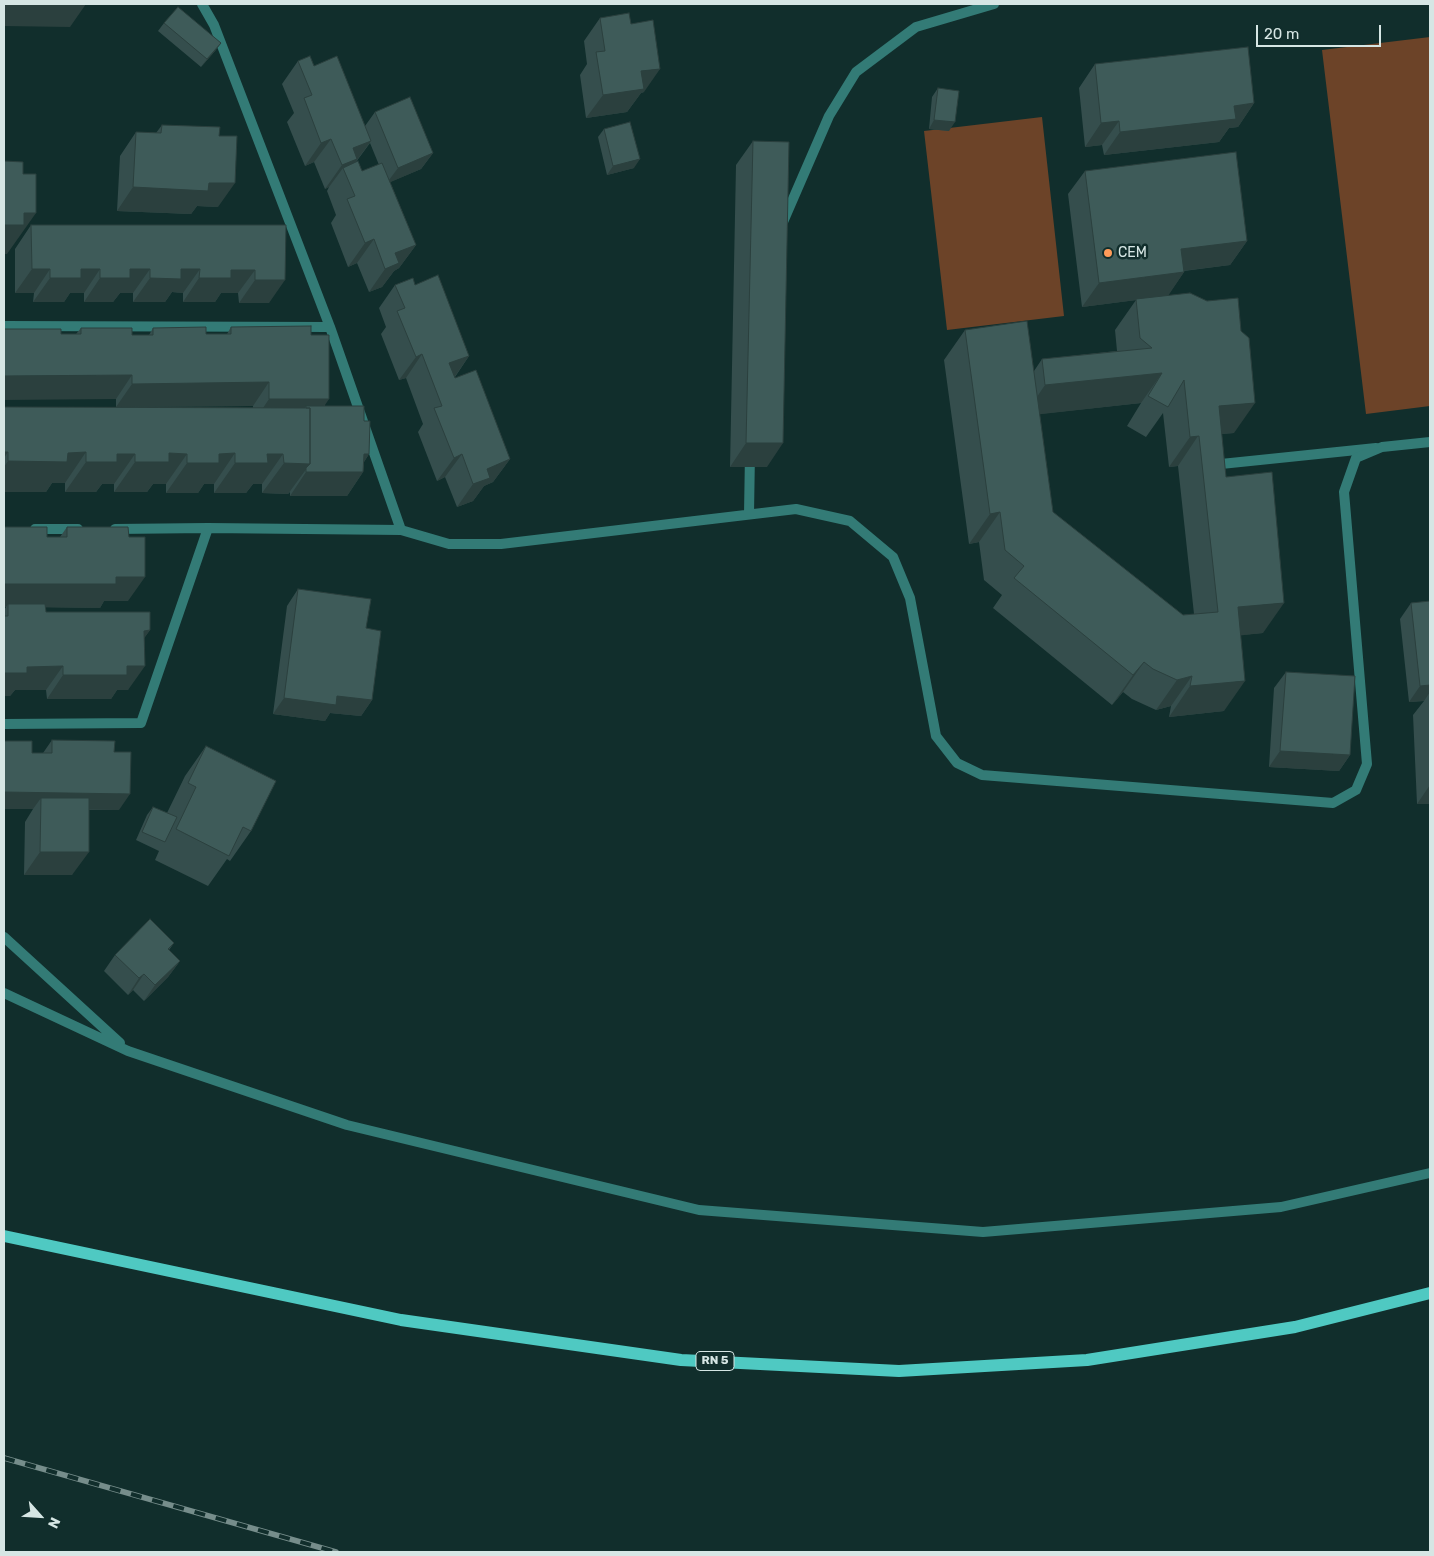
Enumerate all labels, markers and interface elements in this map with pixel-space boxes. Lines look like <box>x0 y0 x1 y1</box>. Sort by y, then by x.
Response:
scale bar <box>1259 15 1384 47</box>
text: 20 m <box>1264 25 1299 43</box>
place label: CEM <box>1118 245 1147 261</box>
marker: CEM <box>1102 247 1114 259</box>
road number: RN 5 <box>696 1352 734 1370</box>
north arrow <box>15 1491 65 1541</box>
text: N <box>44 1515 64 1531</box>

